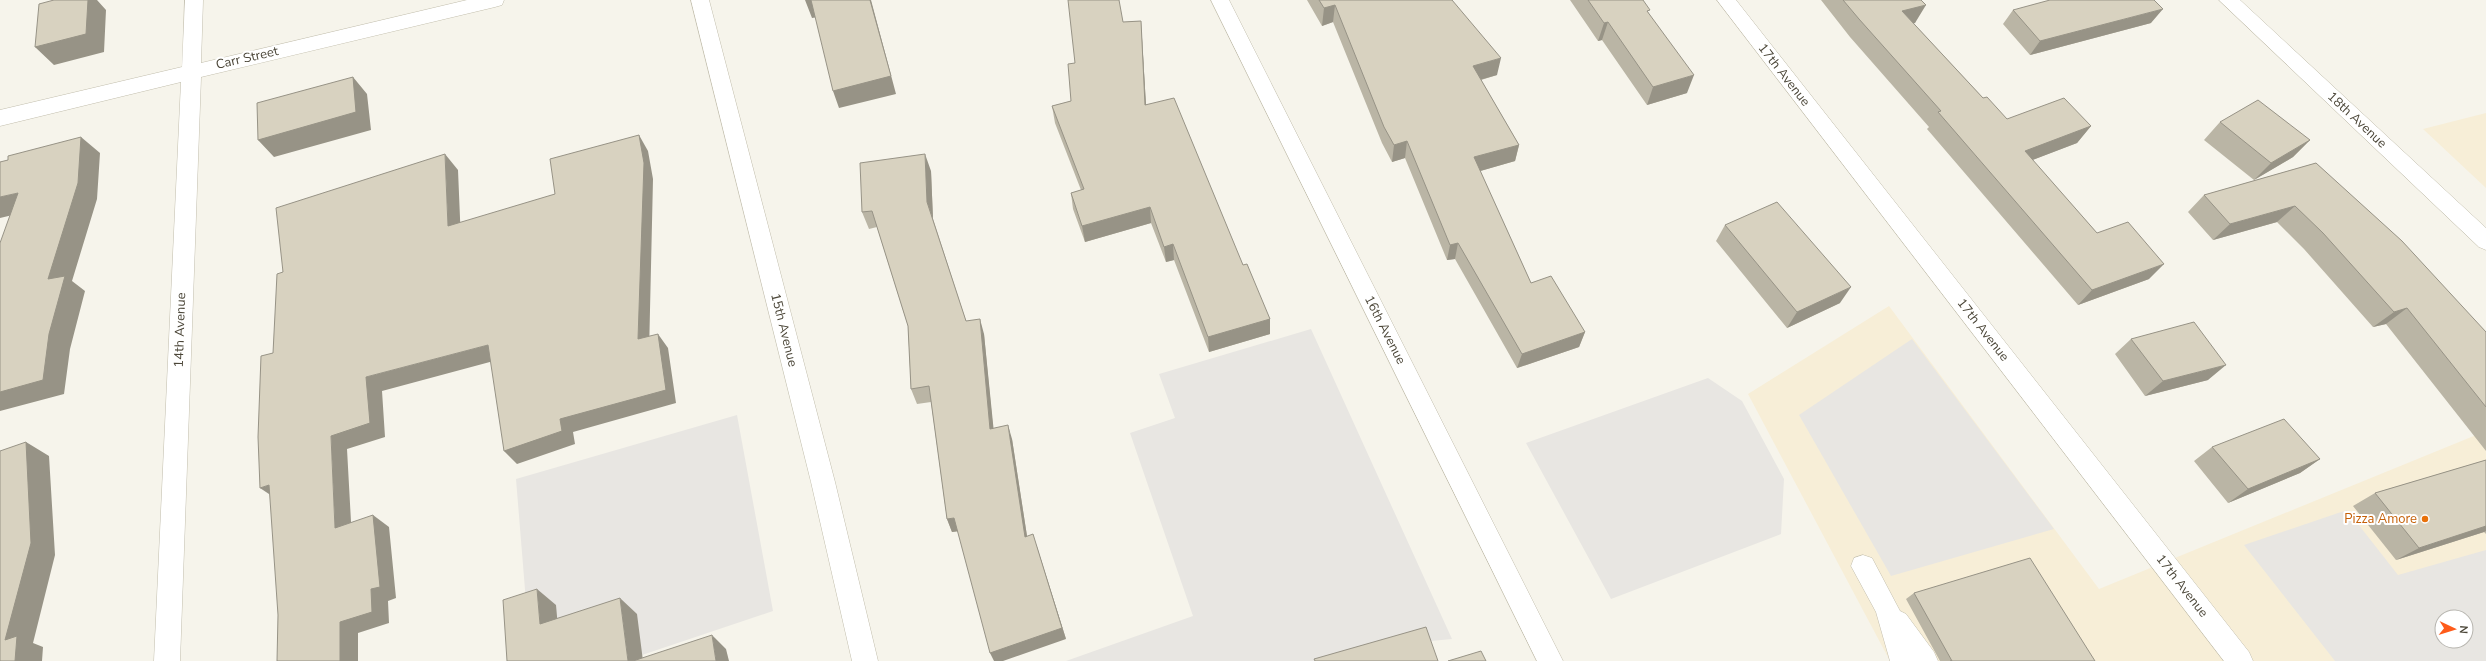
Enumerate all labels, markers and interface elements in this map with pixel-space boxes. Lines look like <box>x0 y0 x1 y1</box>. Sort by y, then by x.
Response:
street label: 17th Avenue <box>1754 40 1814 110</box>
street label: Carr Street <box>214 42 280 74</box>
street label: 18th Avenue <box>2323 88 2391 152</box>
street label: 15th Avenue <box>766 291 802 369</box>
street label: 14th Avenue <box>170 292 190 368</box>
street label: 16th Avenue <box>1360 292 1410 368</box>
street label: 17th Avenue <box>1953 295 2013 365</box>
place label: Pizza Amore <box>2344 510 2417 528</box>
marker: Pizza Amore <box>2420 514 2430 524</box>
street label: 17th Avenue <box>2152 551 2212 621</box>
north arrow <box>2434 609 2474 649</box>
text: N <box>2456 625 2471 634</box>

